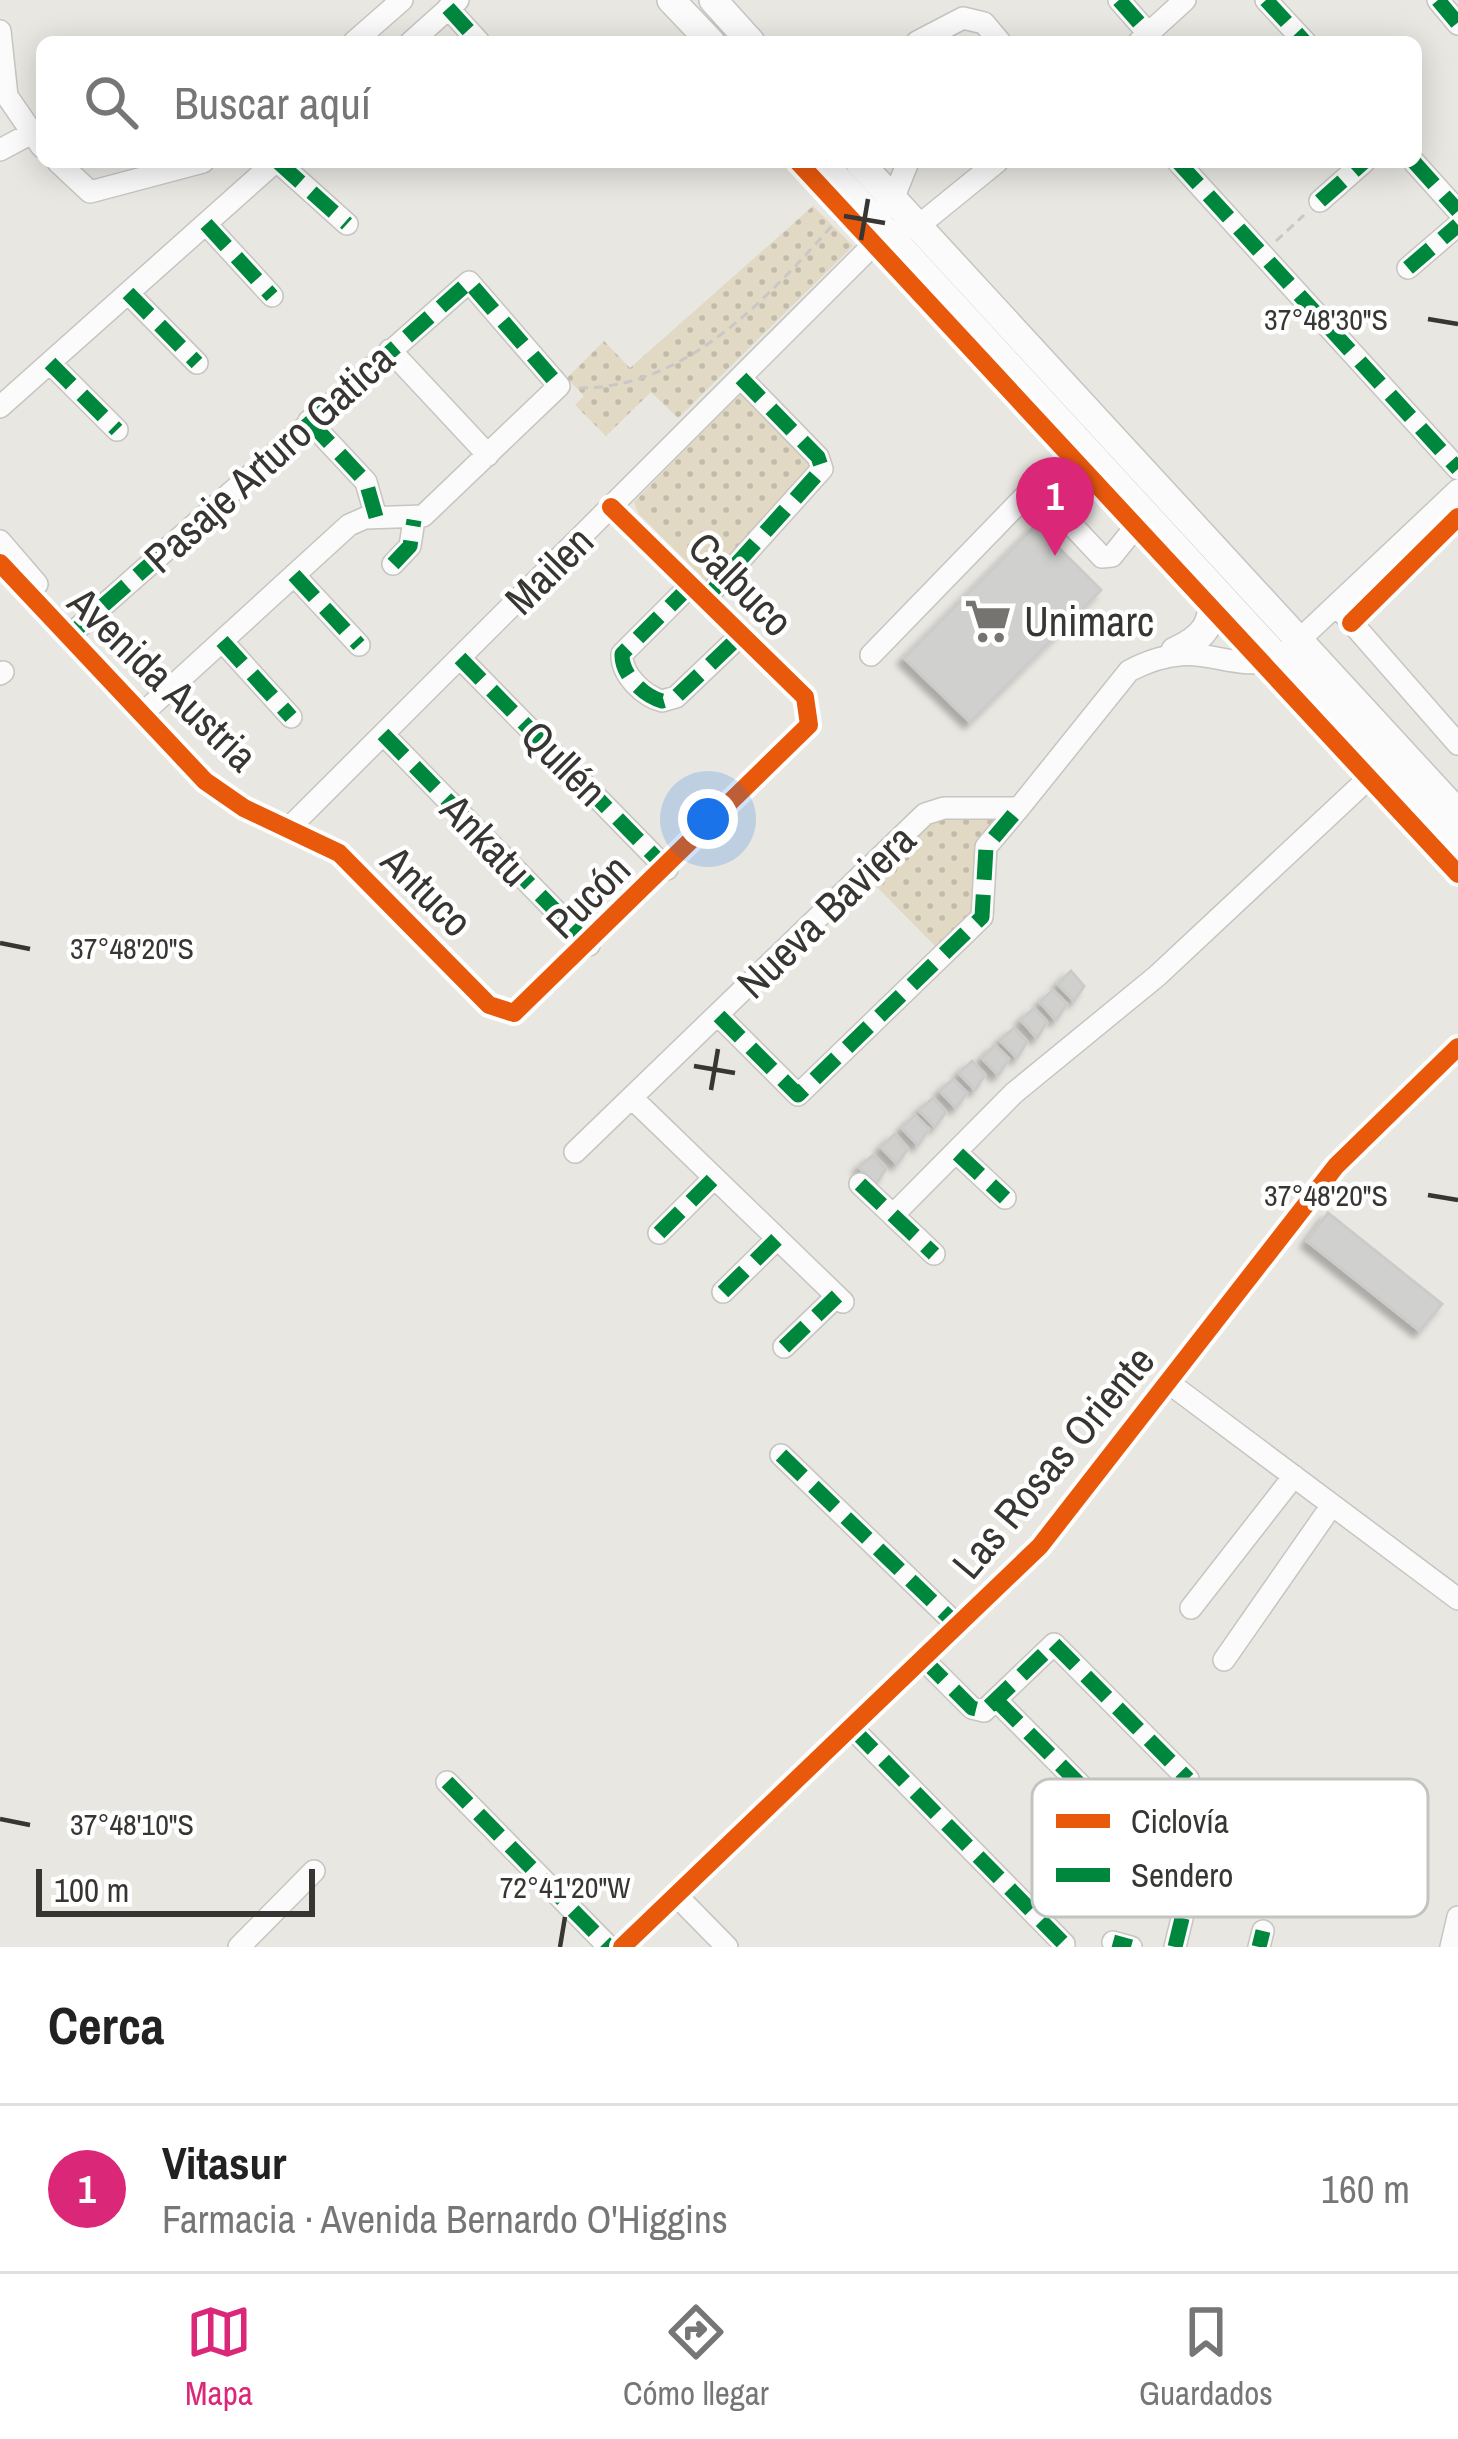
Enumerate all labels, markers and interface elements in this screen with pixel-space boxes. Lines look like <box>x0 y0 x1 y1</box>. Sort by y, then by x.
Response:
search box <box>36 36 1422 168</box>
icon: search <box>78 69 144 135</box>
text: Buscar aquí <box>174 72 371 133</box>
text: 37°48'30"S <box>1264 299 1388 339</box>
street label: Pasaje Arturo Gatica <box>132 331 406 585</box>
pin: 1 <box>1016 457 1094 556</box>
street label: Mailen <box>493 514 605 626</box>
street label: Calbuco <box>677 520 805 648</box>
street label: Avenida Austria <box>56 574 270 783</box>
place label: Unimarc <box>1024 593 1154 649</box>
supermarket icon: Unimarc <box>963 596 1013 646</box>
street label: Qullén <box>509 708 619 818</box>
street label: Ankatu <box>428 781 543 898</box>
your location <box>678 789 738 849</box>
street label: Nueva Baviera <box>725 812 927 1010</box>
street label: Antuco <box>369 833 485 949</box>
street label: Pucón <box>534 842 642 950</box>
text: 37°48'20"S <box>70 928 194 968</box>
text: 37°48'20"S <box>1264 1175 1388 1215</box>
street label: Las Rosas Oriente <box>939 1334 1167 1590</box>
legend <box>1032 1779 1428 1917</box>
text: Ciclovía <box>1131 1799 1229 1843</box>
text: 37°48'10"S <box>70 1804 194 1844</box>
text: Sendero <box>1131 1853 1233 1897</box>
scale bar <box>36 1863 315 1916</box>
text: 72°41'20"W <box>500 1867 630 1907</box>
text: 100 m <box>54 1868 129 1912</box>
text: Cerca <box>48 1991 164 2060</box>
text: Vitasur <box>162 2132 286 2193</box>
text: 1 <box>78 2163 96 2215</box>
text: 160 m <box>1321 2163 1410 2215</box>
text: Farmacia · Avenida Bernardo O'Higgins <box>162 2193 728 2245</box>
tab: Mapa <box>185 2299 253 2415</box>
tab: Cómo llegar <box>623 2299 769 2415</box>
tab: Guardados <box>1139 2299 1273 2415</box>

